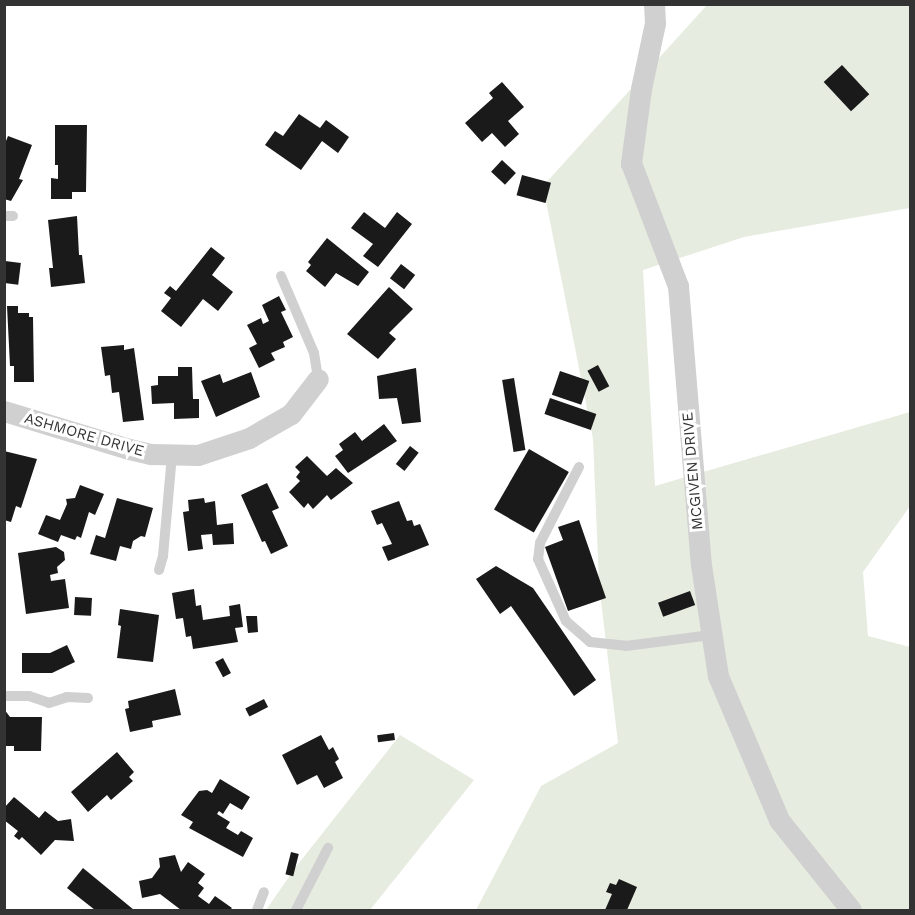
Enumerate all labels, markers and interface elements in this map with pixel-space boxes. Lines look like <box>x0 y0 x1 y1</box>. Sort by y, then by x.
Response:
street label: ASHMORE DRIVE <box>22 409 146 461</box>
street label: MCGIVEN DRIVE <box>679 411 707 531</box>

